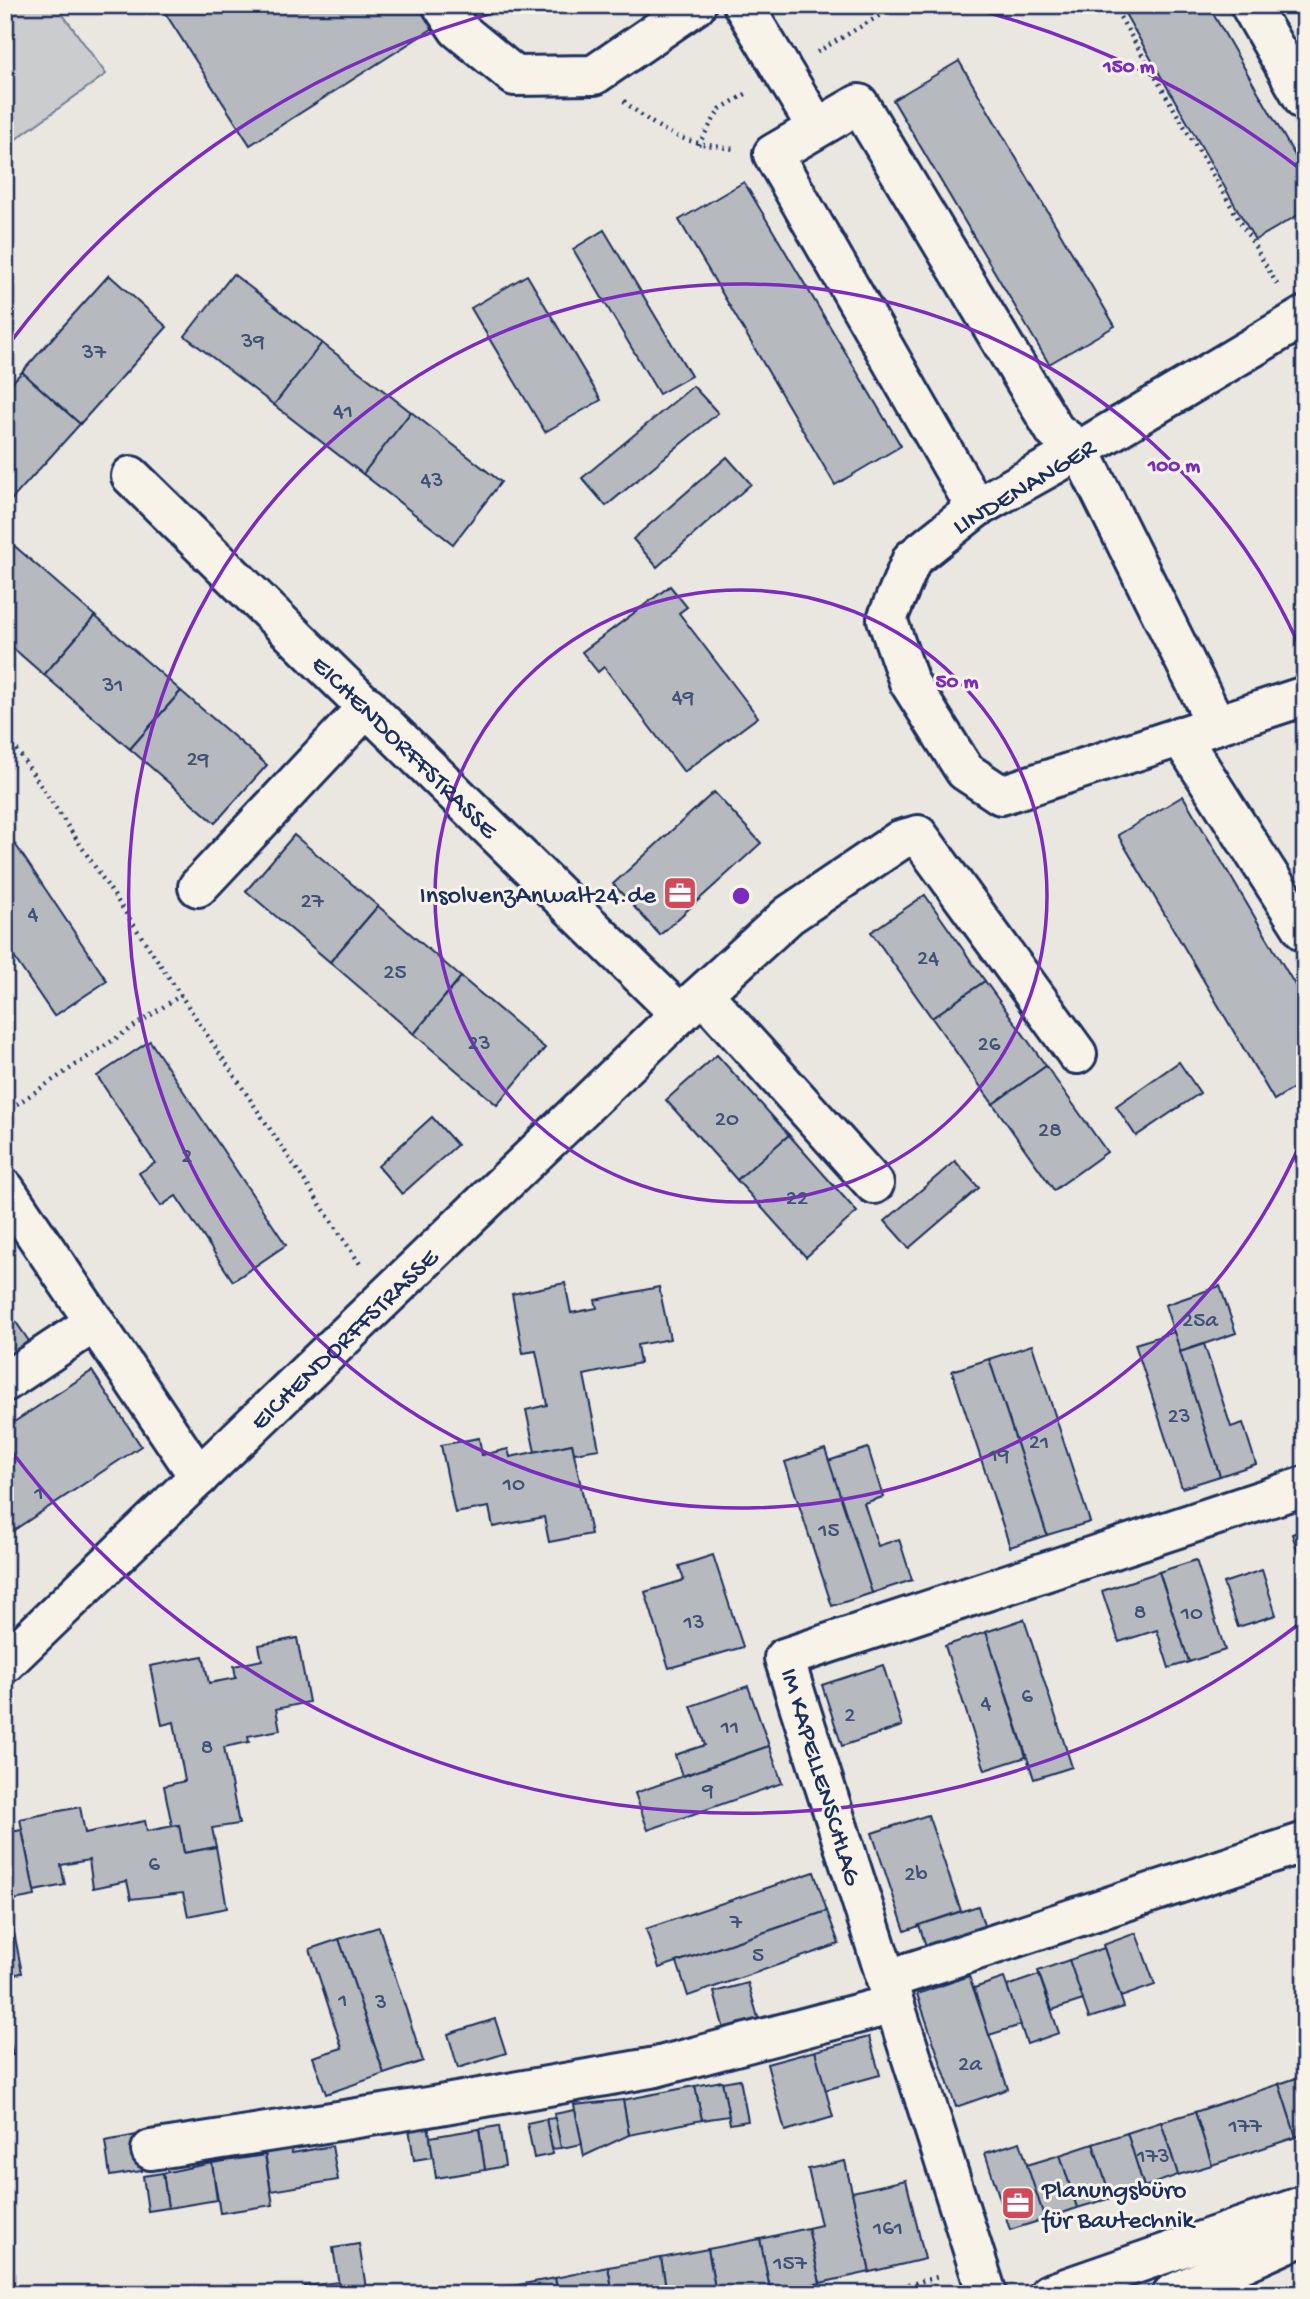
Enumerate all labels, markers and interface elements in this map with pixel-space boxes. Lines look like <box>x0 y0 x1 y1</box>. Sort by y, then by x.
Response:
text: 150 m <box>1102 56 1155 81</box>
house number: 39 <box>240 329 265 356</box>
house number: 37 <box>81 340 107 367</box>
house number: 41 <box>333 399 353 426</box>
street label: LINDENANGER <box>948 433 1104 544</box>
text: 100 m <box>1147 455 1200 480</box>
house number: 43 <box>421 468 443 495</box>
street label: EICHENDORFFSTRASSE <box>303 651 503 847</box>
text: 50 m <box>936 671 979 696</box>
house number: 31 <box>101 673 124 700</box>
house number: 49 <box>672 685 695 712</box>
house number: 29 <box>187 747 210 774</box>
office icon: InsolvenzAnwalt24.de <box>661 874 699 912</box>
place label: InsolvenzAnwalt24.de <box>419 882 657 913</box>
centre of rings <box>729 884 753 908</box>
house number: 27 <box>300 889 325 916</box>
house number: 4 <box>28 902 39 929</box>
house number: 24 <box>917 946 939 973</box>
house number: 25 <box>383 960 407 987</box>
house number: 23 <box>467 1031 491 1058</box>
house number: 26 <box>978 1032 1001 1059</box>
house number: 20 <box>715 1107 739 1134</box>
house number: 28 <box>1038 1118 1062 1145</box>
house number: 2 <box>181 1144 193 1171</box>
house number: 22 <box>786 1186 808 1213</box>
street label: EICHENDORFFSTRASSE <box>246 1243 447 1439</box>
house number: 25a <box>1182 1308 1219 1335</box>
house number: 23 <box>1167 1404 1191 1431</box>
house number: 21 <box>1029 1430 1049 1457</box>
house number: 19 <box>988 1443 1010 1470</box>
house number: 10 <box>502 1472 525 1499</box>
house number: 1 <box>33 1481 44 1508</box>
house number: 15 <box>817 1518 840 1545</box>
house number: 8 <box>1134 1600 1146 1627</box>
house number: 10 <box>1180 1601 1203 1628</box>
house number: 13 <box>682 1610 705 1637</box>
street label: IM KAPELLENSCHLAG <box>771 1665 867 1891</box>
house number: 6 <box>1021 1684 1033 1711</box>
house number: 4 <box>981 1691 992 1718</box>
house number: 2 <box>844 1703 856 1730</box>
house number: 11 <box>720 1715 739 1742</box>
house number: 8 <box>201 1735 213 1762</box>
house number: 9 <box>701 1778 714 1805</box>
house number: 6 <box>148 1852 160 1879</box>
house number: 2b <box>904 1862 928 1889</box>
house number: 7 <box>729 1910 743 1937</box>
house number: 5 <box>752 1943 764 1970</box>
house number: 1 <box>337 1988 348 2015</box>
house number: 3 <box>374 1990 387 2017</box>
house number: 2a <box>958 2052 983 2079</box>
house number: 177 <box>1227 2114 1263 2141</box>
house number: 173 <box>1135 2144 1170 2171</box>
place label: Planungsbüro für Bautechnik <box>1041 2177 1196 2238</box>
office icon: Planungsbüro für Bautechnik <box>999 2184 1037 2222</box>
house number: 161 <box>872 2216 903 2243</box>
house number: 157 <box>772 2251 808 2278</box>

